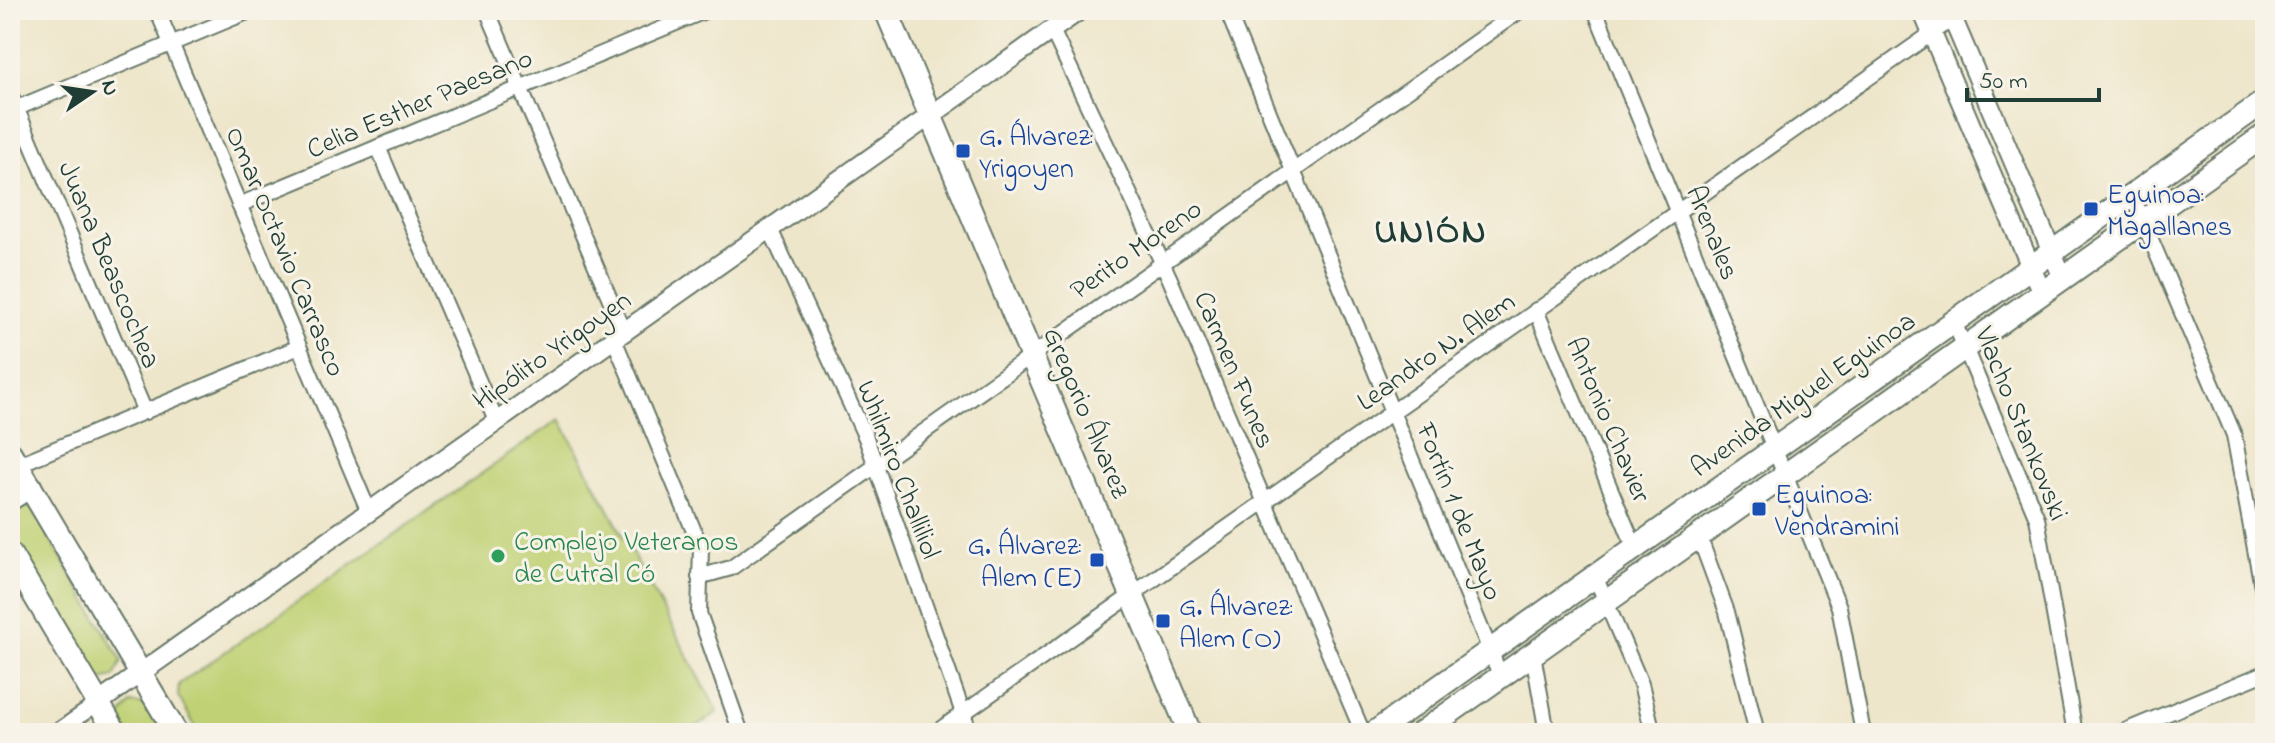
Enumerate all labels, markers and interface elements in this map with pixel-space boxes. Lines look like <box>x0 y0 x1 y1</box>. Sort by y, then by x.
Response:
street label: Celia Esther Paesano <box>301 39 540 171</box>
north arrow <box>52 52 132 132</box>
scale bar <box>1967 52 2099 102</box>
text: 50 m <box>1979 65 2028 100</box>
text: N <box>91 77 126 99</box>
place label: G. Álvarez: Yrigoyen <box>979 118 1093 191</box>
street label: Omar Octavio Carrasco <box>213 121 355 384</box>
marker: G. Álvarez: Yrigoyen <box>954 142 972 160</box>
street label: Juana Beascochea <box>46 155 170 375</box>
place label: Eguinoa: Magallanes <box>2107 176 2232 249</box>
street label: Arenales <box>1673 180 1748 287</box>
street label: Perito Moreno <box>1063 190 1211 312</box>
marker: Eguinoa: Magallanes <box>2082 200 2100 218</box>
district label: UNIÓN <box>1374 207 1488 260</box>
street label: Hipólito Yrigoyen <box>465 282 641 422</box>
street label: Leandro N. Alem <box>1349 283 1525 423</box>
street label: Carmen Funes <box>1181 286 1284 455</box>
street label: Avenida Miguel Eguinoa <box>1683 303 1925 489</box>
street label: Vlacho Stankovski <box>1962 320 2077 527</box>
street label: Gregorio Álvarez <box>1030 322 1139 505</box>
street label: Antonio Chavier <box>1553 331 1660 510</box>
street label: Whilmiro Challiliol <box>844 375 950 565</box>
street label: Fortín 1 de Mayo <box>1403 416 1512 607</box>
place label: Eguinoa: Vendramini <box>1774 476 1900 549</box>
marker: Eguinoa: Vendramini <box>1750 500 1768 518</box>
place label: Complejo Veteranos de Cutral Có <box>514 523 739 596</box>
place label: G. Álvarez: Alem (E) <box>968 527 1082 600</box>
marker: Complejo Veteranos de Cutral Có <box>489 547 507 565</box>
marker: G. Álvarez: Alem (E) <box>1088 551 1106 569</box>
place label: G. Álvarez: Alem (O) <box>1179 588 1293 661</box>
marker: G. Álvarez: Alem (O) <box>1154 612 1172 630</box>

